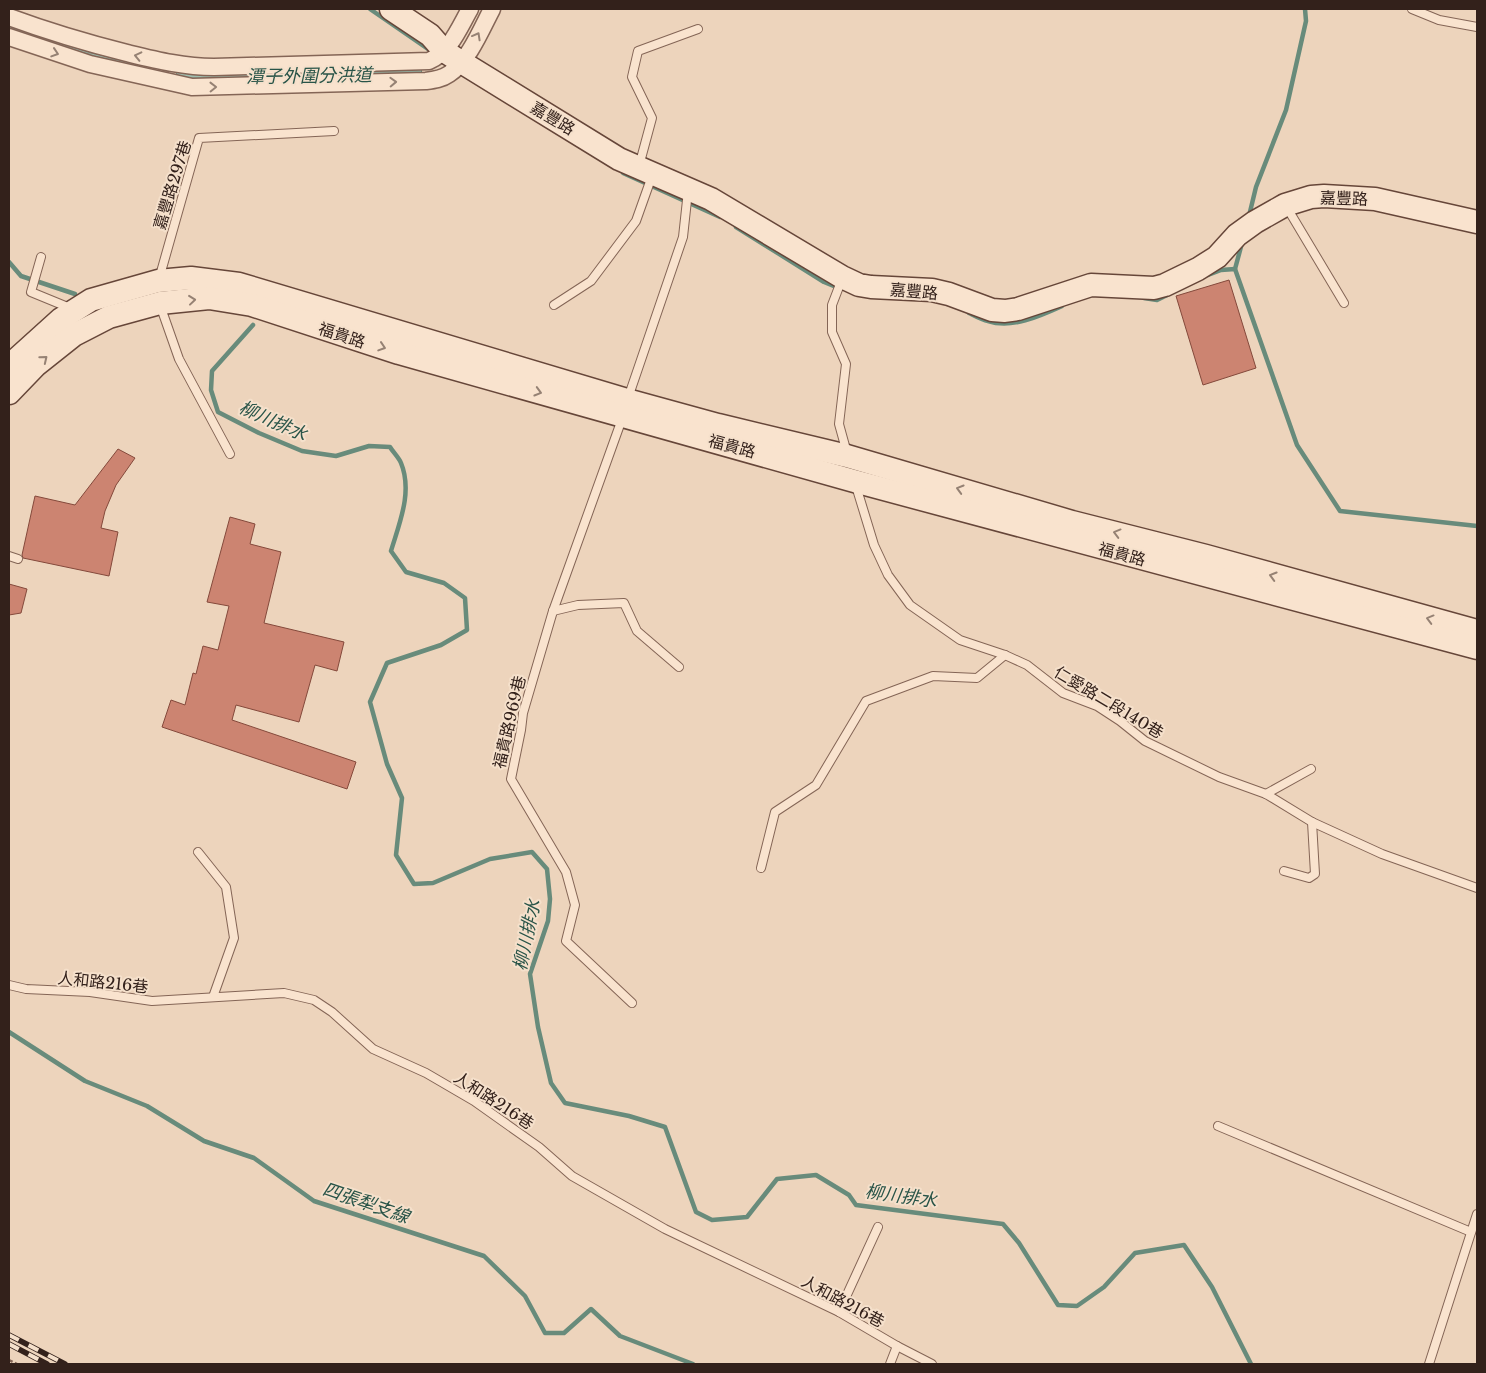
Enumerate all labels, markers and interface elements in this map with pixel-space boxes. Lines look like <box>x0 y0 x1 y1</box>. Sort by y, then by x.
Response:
one-way arrow <box>471 32 481 41</box>
one-way arrow <box>50 48 58 58</box>
one-way arrow <box>133 51 142 62</box>
water label: 潭子外圍分洪道 <box>246 64 375 88</box>
one-way arrow <box>389 77 397 88</box>
one-way arrow <box>210 82 217 92</box>
street label: 嘉豐路 <box>527 97 579 139</box>
street label: 嘉豐路297巷 <box>149 138 195 232</box>
street label: 嘉豐路 <box>1320 187 1368 209</box>
street label: 嘉豐路 <box>889 279 939 303</box>
one-way arrow <box>188 295 196 306</box>
street label: 福貴路 <box>316 318 368 352</box>
one-way arrow <box>377 342 385 352</box>
one-way arrow <box>38 356 47 364</box>
one-way arrow <box>533 387 541 397</box>
water label: 柳川排水 <box>236 396 311 446</box>
street label: 福貴路 <box>706 430 758 462</box>
one-way arrow <box>957 485 965 495</box>
one-way arrow <box>1112 528 1121 539</box>
street label: 福貴路 <box>1096 538 1148 570</box>
one-way arrow <box>1270 571 1278 581</box>
one-way arrow <box>1426 614 1435 625</box>
street label: 仁愛路二段140巷 <box>1051 662 1167 742</box>
street label: 福貴路969巷 <box>489 674 529 770</box>
water label: 柳川排水 <box>509 897 545 973</box>
street label: 人和路216巷 <box>57 967 149 997</box>
street label: 人和路216巷 <box>450 1067 538 1133</box>
water label: 四張犁支線 <box>320 1178 414 1229</box>
water label: 柳川排水 <box>864 1180 939 1212</box>
street label: 人和路216巷 <box>798 1271 888 1331</box>

